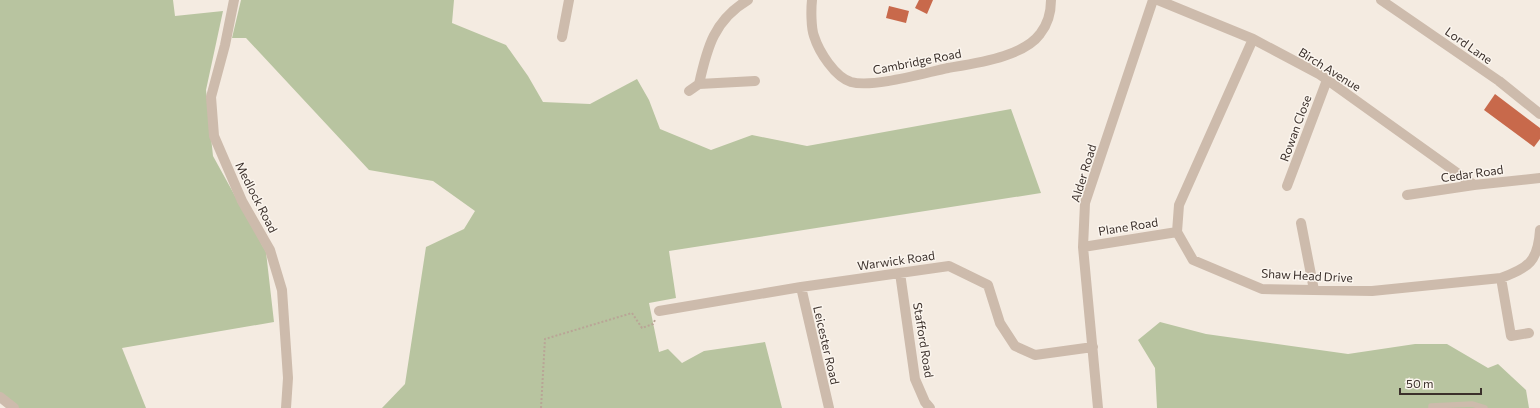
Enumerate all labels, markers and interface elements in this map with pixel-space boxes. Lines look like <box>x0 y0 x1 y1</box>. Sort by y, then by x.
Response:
street label: Lord Lane <box>1443 24 1495 66</box>
street label: Birch Avenue <box>1296 44 1364 94</box>
street label: Cambridge Road <box>872 46 963 76</box>
street label: Rowan Close <box>1277 93 1313 163</box>
street label: Alder Road <box>1068 142 1098 204</box>
street label: Medlock Road <box>233 159 281 235</box>
street label: Cedar Road <box>1440 162 1504 184</box>
street label: Plane Road <box>1097 214 1159 238</box>
street label: Warwick Road <box>856 248 936 272</box>
street label: Shaw Head Drive <box>1261 266 1353 284</box>
street label: Stafford Road <box>911 301 937 379</box>
street label: Leicester Road <box>811 304 843 386</box>
scale bar <box>1400 370 1481 396</box>
text: 50 m <box>1406 376 1434 390</box>

